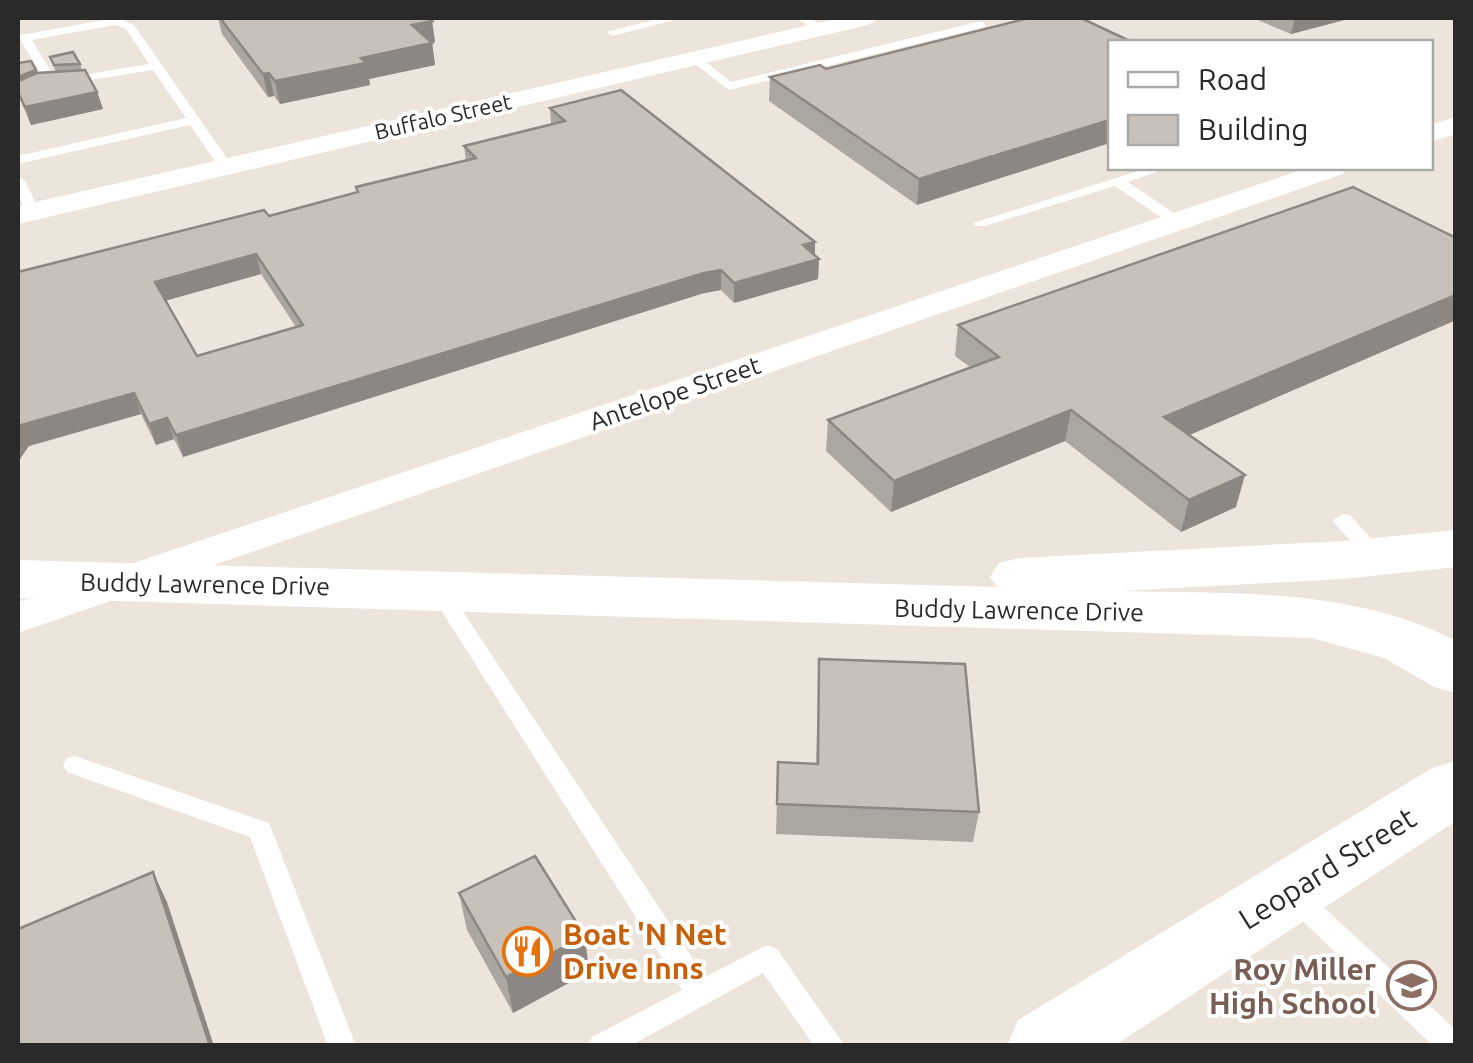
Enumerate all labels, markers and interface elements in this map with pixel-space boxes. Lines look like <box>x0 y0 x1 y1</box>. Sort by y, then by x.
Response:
legend <box>1108 40 1433 170</box>
text: Road <box>1198 62 1267 96</box>
street label: Buffalo Street <box>372 88 514 144</box>
text: Building <box>1198 112 1309 146</box>
street label: Antelope Street <box>586 351 764 435</box>
street label: Buddy Lawrence Drive <box>80 568 330 600</box>
street label: Buddy Lawrence Drive <box>894 594 1144 626</box>
street label: Leopard Street <box>1232 800 1422 936</box>
place label: Boat 'N Net Drive Inns <box>563 917 727 985</box>
restaurant icon: Boat 'N Net Drive Inns <box>502 925 554 977</box>
place label: Roy Miller High School <box>1209 952 1377 1020</box>
school or university icon: Roy Miller High School <box>1385 960 1437 1012</box>

